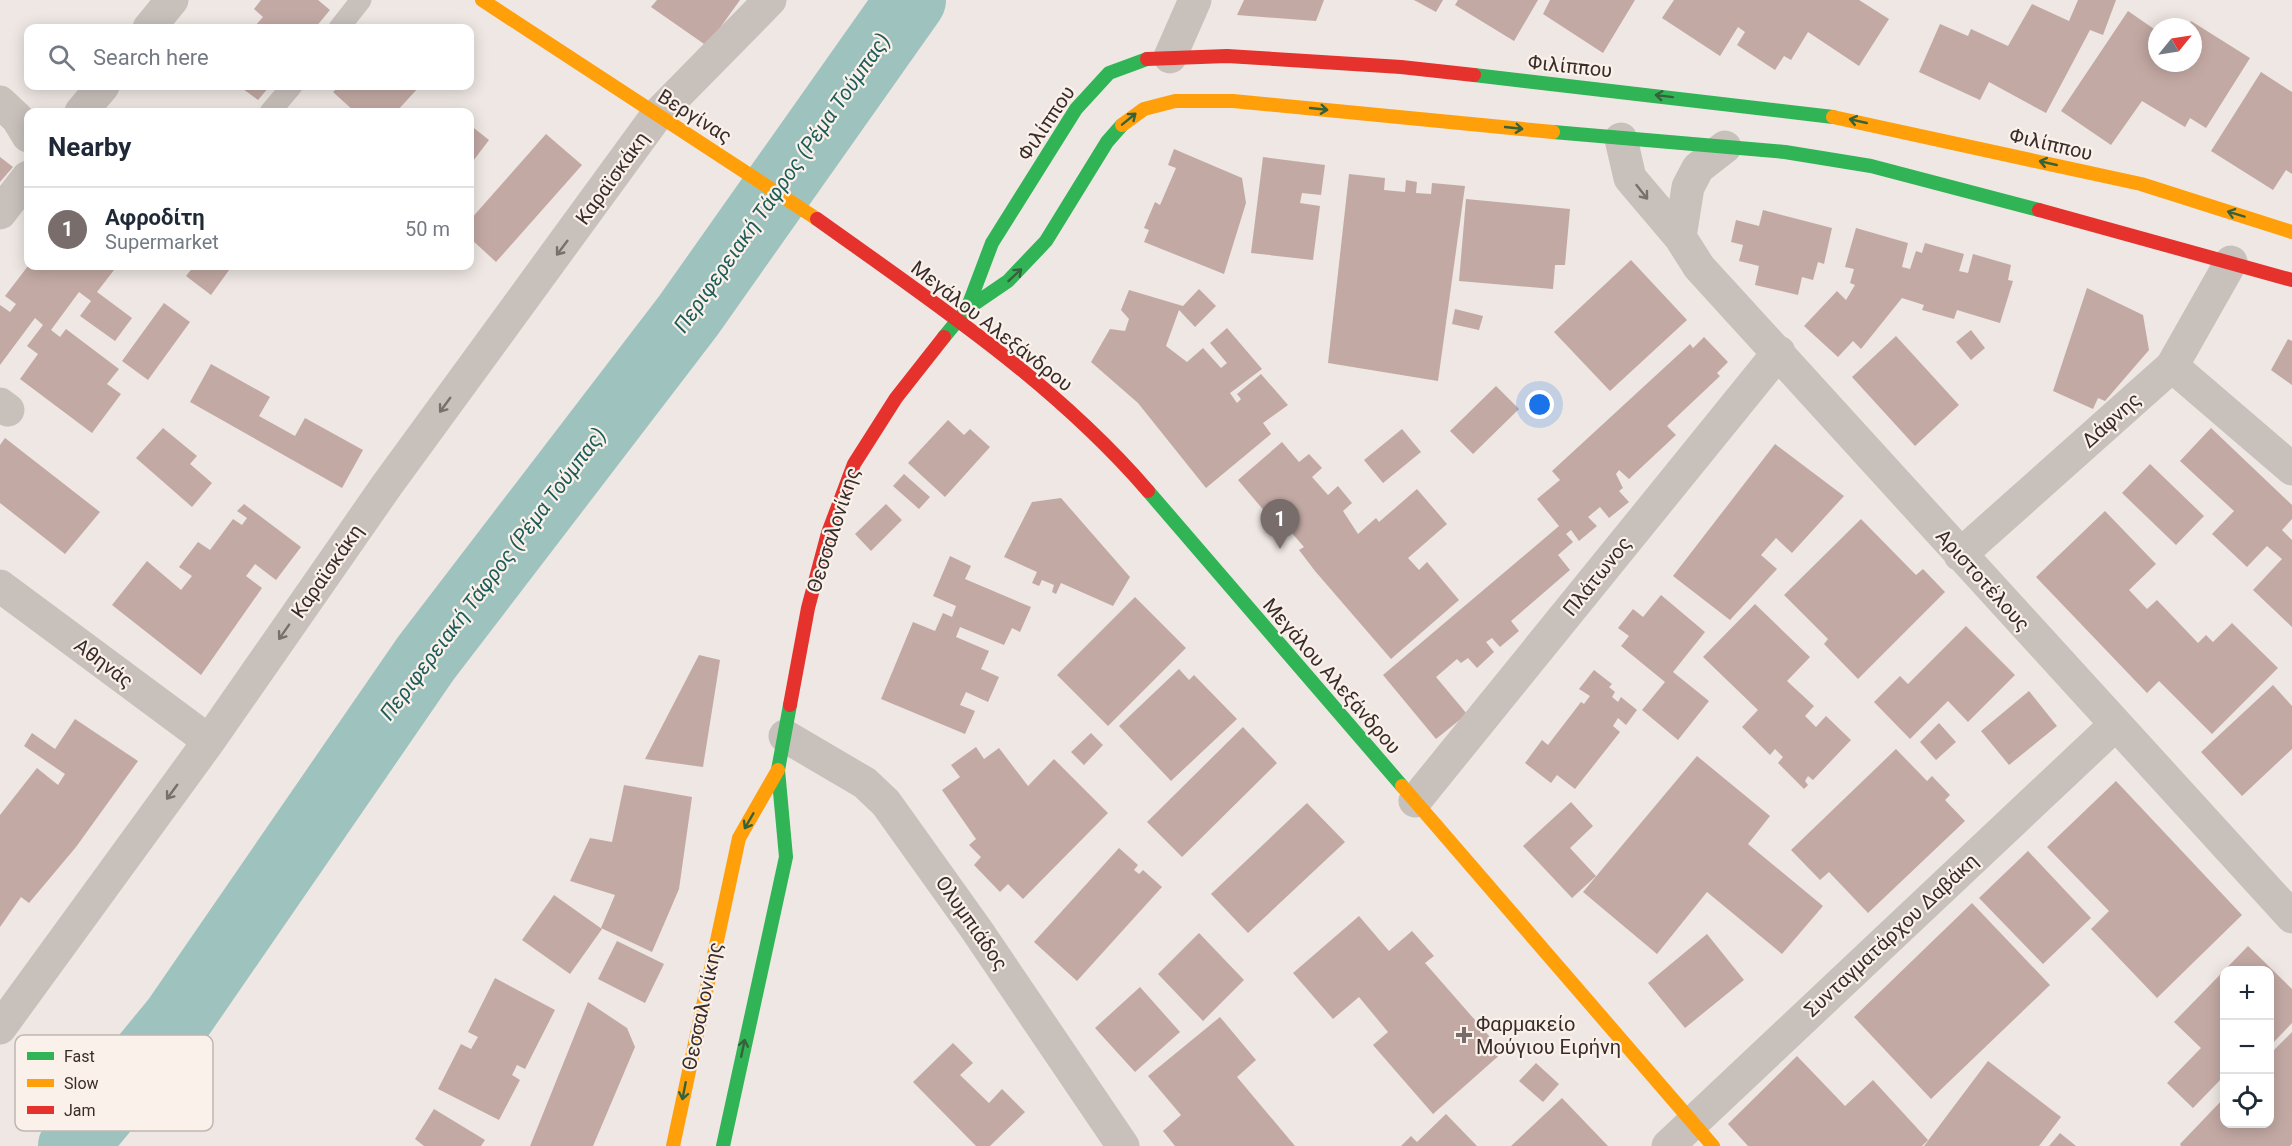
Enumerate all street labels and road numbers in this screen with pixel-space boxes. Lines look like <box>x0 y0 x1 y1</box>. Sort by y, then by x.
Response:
street label: Φιλίππου <box>1527 50 1613 82</box>
street label: Φιλίππου <box>1012 81 1080 165</box>
street label: Βεργίνας <box>654 84 736 148</box>
street label: Φιλίππου <box>2007 123 2095 165</box>
street label: Καραϊσκάκη <box>570 127 654 229</box>
street label: Μεγάλου Αλεξάνδρου <box>906 255 1078 397</box>
street label: Δάφνης <box>2076 387 2146 453</box>
street label: Θεσσαλονίκης <box>801 464 865 596</box>
street label: Καραϊσκάκη <box>286 519 368 623</box>
street label: Αριστοτέλους <box>1931 524 2035 636</box>
street label: Πλάτωνος <box>1558 531 1636 621</box>
street label: Μεγάλου Αλεξάνδρου <box>1258 593 1406 759</box>
street label: Αθηνάς <box>70 633 138 693</box>
street label: Συνταγματάρχου Δαβάκη <box>1799 848 1983 1022</box>
street label: Ολυμπιάδος <box>931 871 1013 975</box>
street label: Θεσσαλονίκης <box>677 940 727 1072</box>

